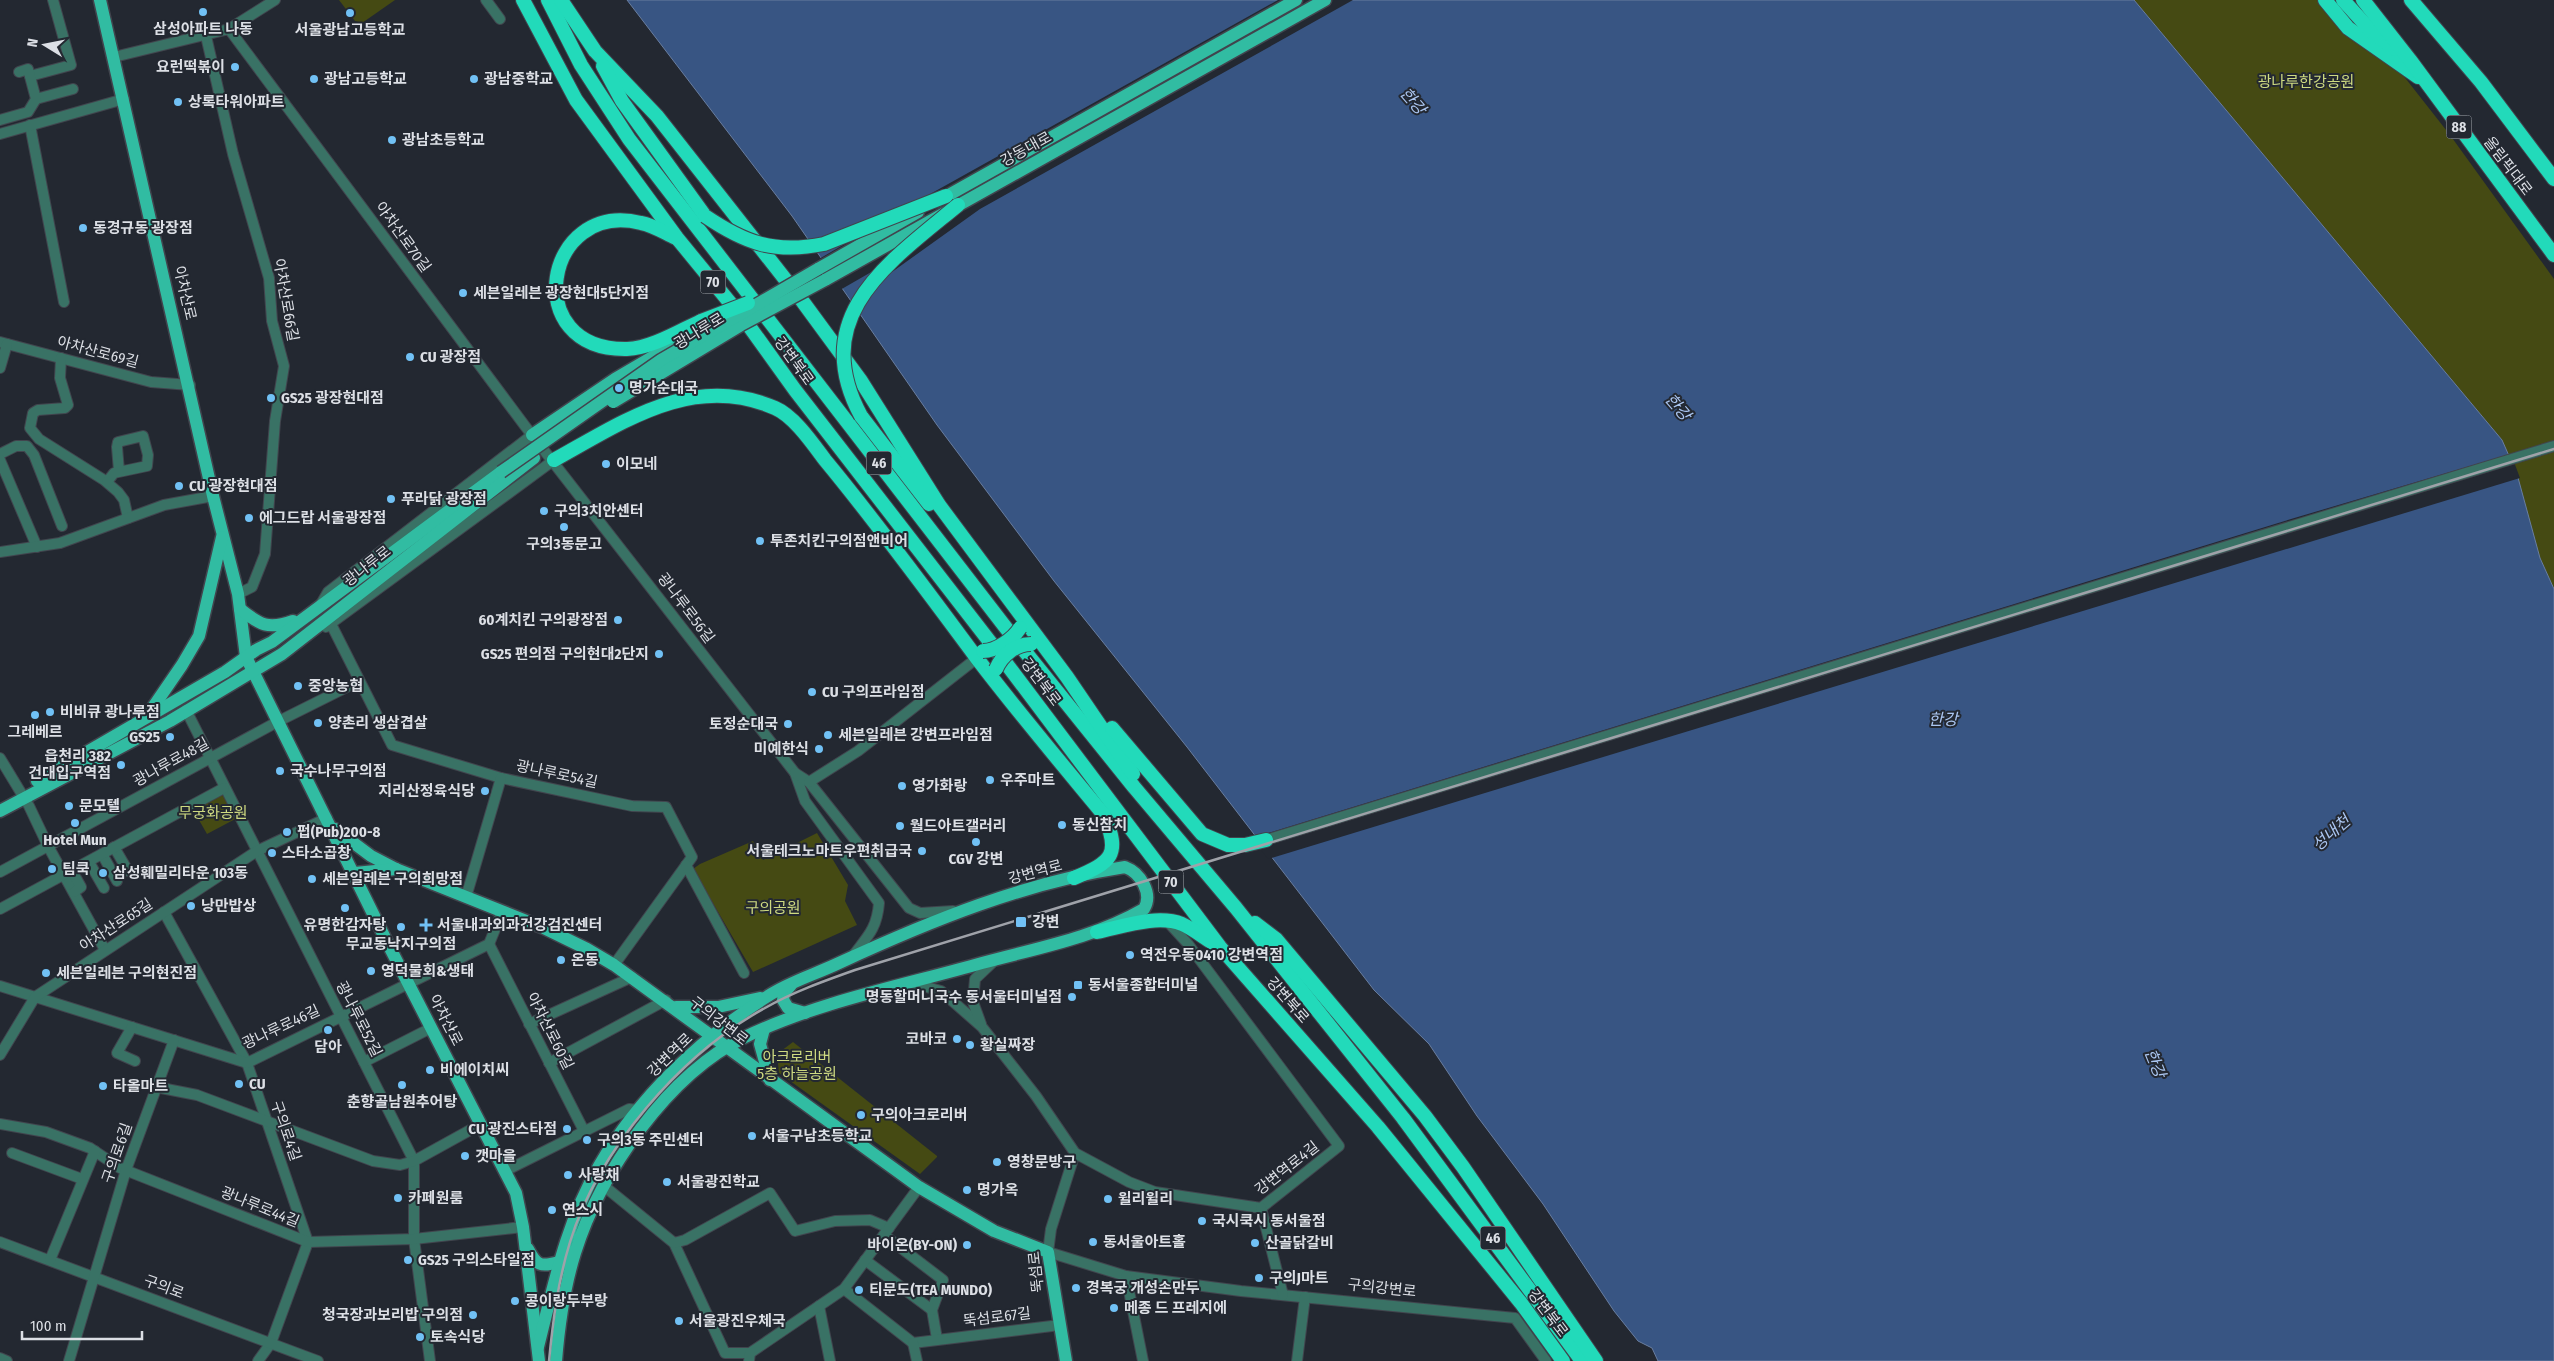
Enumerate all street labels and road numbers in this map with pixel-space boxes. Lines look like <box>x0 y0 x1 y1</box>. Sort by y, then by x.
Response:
road number: 88 <box>2446 115 2472 138</box>
street label: 강동대로 <box>997 128 1055 170</box>
street label: 올림픽대로 <box>2480 133 2536 199</box>
street label: 아차산로70길 <box>371 198 435 276</box>
street label: 아차산로66길 <box>270 257 302 343</box>
street label: 아차산로 <box>170 264 200 322</box>
road number: 70 <box>700 270 726 294</box>
street label: 광나루로 <box>671 309 727 353</box>
street label: 아차산로69길 <box>55 332 141 372</box>
street label: 강변북로 <box>770 333 818 389</box>
road number: 46 <box>866 452 892 474</box>
street label: 광나루로 <box>340 542 394 590</box>
street label: 광나루로56길 <box>654 569 718 647</box>
street label: 강변북로 <box>1017 655 1065 709</box>
street label: 광나루로48길 <box>130 734 212 790</box>
street label: 광나루로54길 <box>514 757 600 791</box>
street label: 강변역로 <box>1006 856 1064 888</box>
road number: 70 <box>1158 870 1184 894</box>
street label: 아차산로65길 <box>76 895 156 955</box>
street label: 강변북로 <box>1263 973 1313 1027</box>
street label: 광나루로52길 <box>332 978 386 1060</box>
street label: 아차산로60길 <box>523 989 577 1073</box>
street label: 아차산로 <box>425 991 467 1049</box>
street label: 구의강변로 <box>686 993 752 1049</box>
street label: 광나루로46길 <box>239 1001 323 1053</box>
street label: 강변역로 <box>644 1029 696 1081</box>
street label: 구의로4길 <box>267 1099 305 1163</box>
street label: 구의로6길 <box>98 1120 136 1186</box>
street label: 강변역로4길 <box>1251 1137 1323 1199</box>
street label: 광나루로44길 <box>218 1183 302 1231</box>
road number: 46 <box>1480 1226 1506 1250</box>
street label: 뚝섬로 <box>1025 1250 1047 1294</box>
street label: 구의로 <box>141 1271 187 1303</box>
street label: 구의강변로 <box>1347 1275 1417 1301</box>
street label: 강변북로 <box>1524 1286 1572 1340</box>
street label: 뚝섬로67길 <box>962 1304 1032 1330</box>

